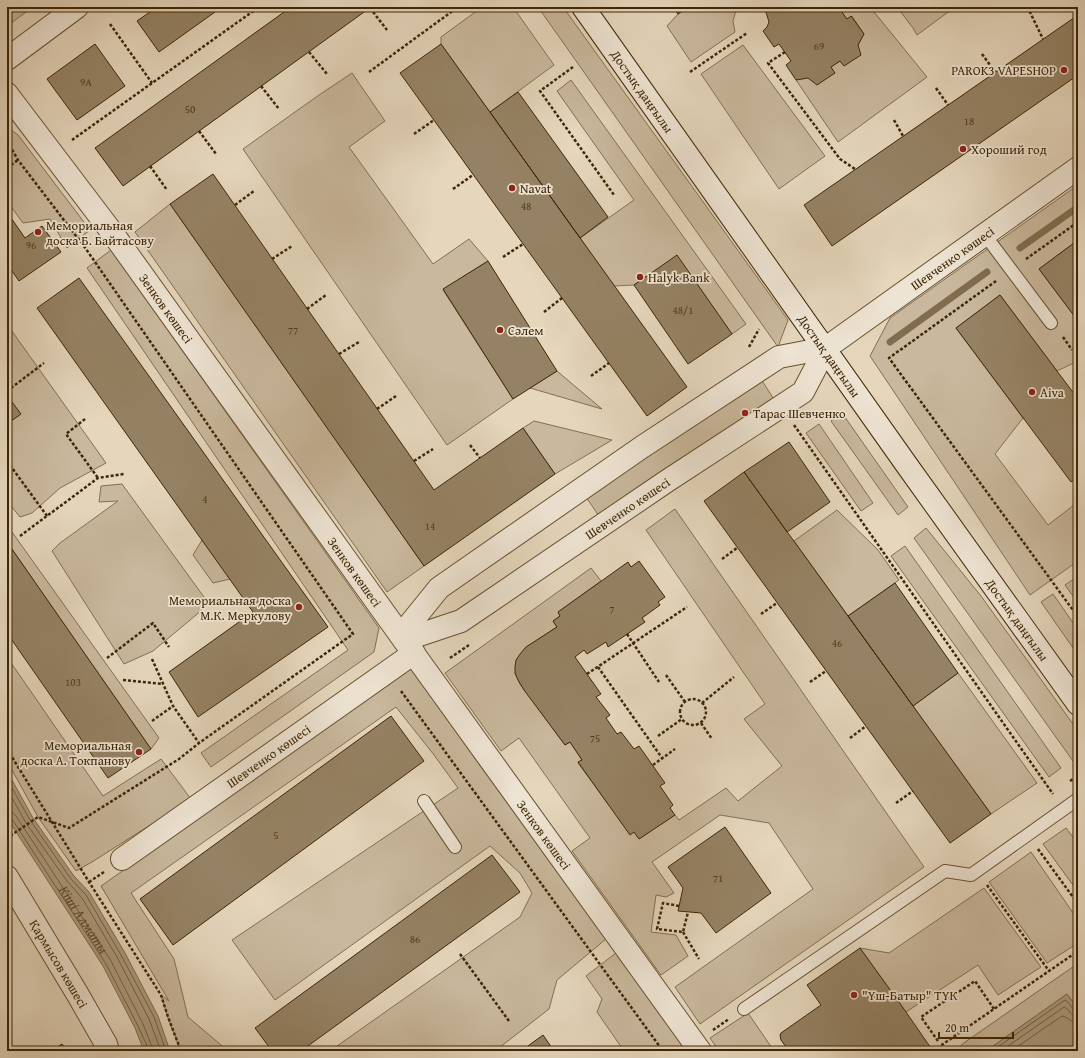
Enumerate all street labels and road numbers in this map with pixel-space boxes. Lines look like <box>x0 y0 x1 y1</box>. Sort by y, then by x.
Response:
street label: Достық даңғылы <box>605 45 678 137</box>
street label: Шевченко көшесі <box>907 222 999 295</box>
street label: Зенков көшесі <box>134 270 198 348</box>
street label: Достық даңғылы <box>792 310 865 401</box>
street label: Шевченко көшесі <box>581 473 674 544</box>
street label: Зенков көшесі <box>323 533 386 611</box>
street label: Достық даңғылы <box>980 574 1053 665</box>
street label: Шевченко көшесі <box>223 720 315 793</box>
street label: Зенков көшесі <box>512 796 576 874</box>
street label: Қармысов көшесі <box>25 916 93 1012</box>

